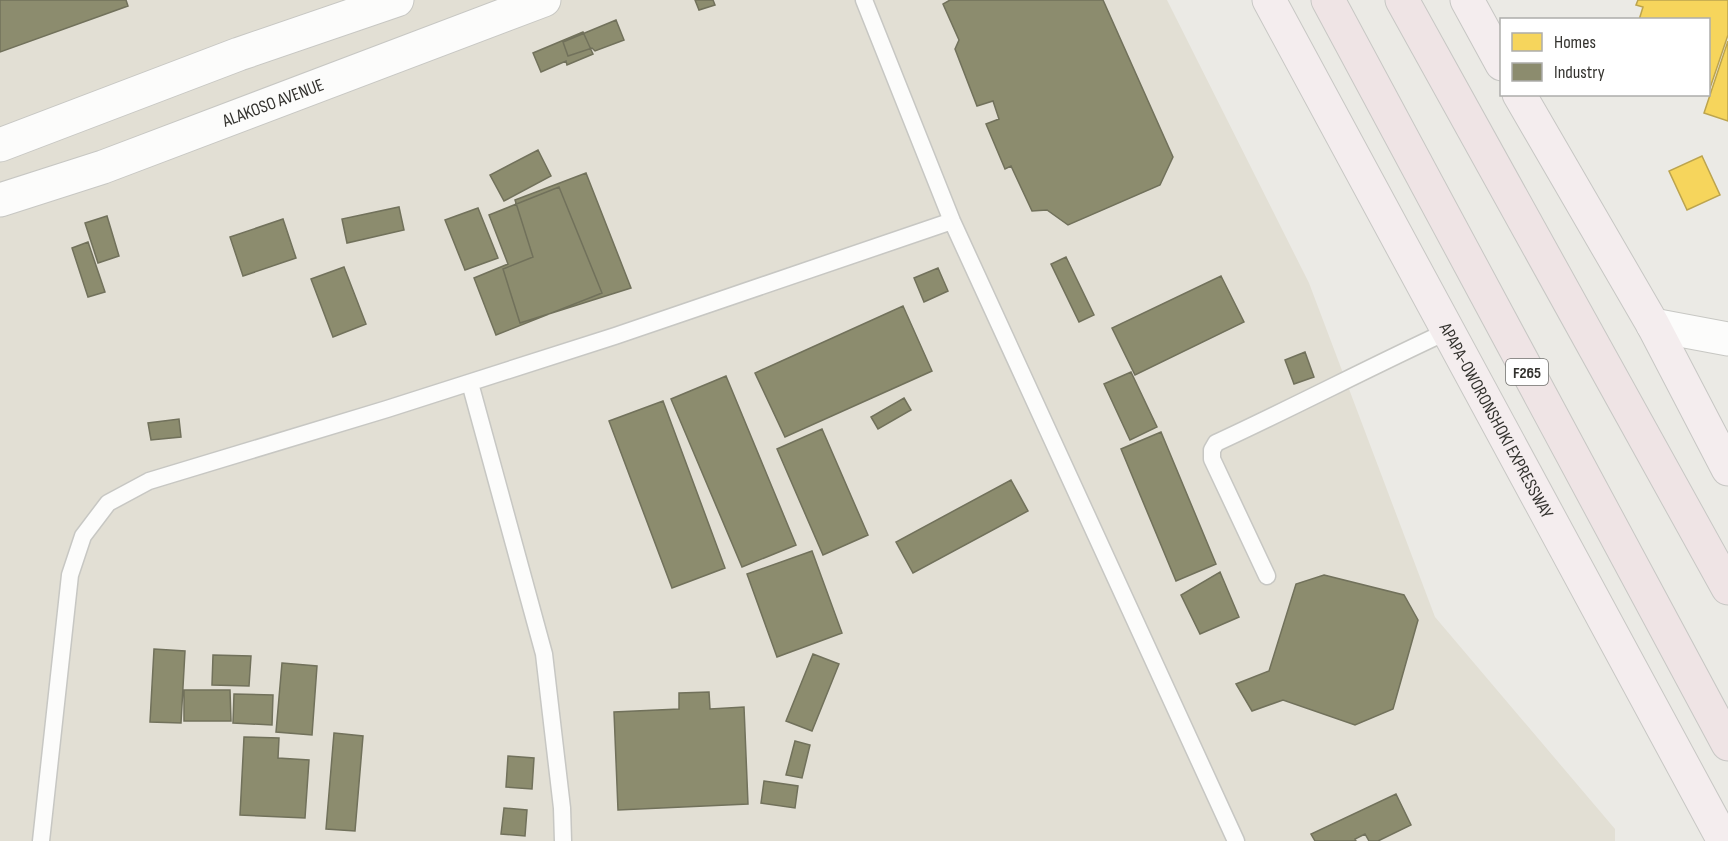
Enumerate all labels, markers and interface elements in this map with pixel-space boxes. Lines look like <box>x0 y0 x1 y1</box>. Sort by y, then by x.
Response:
legend <box>1500 18 1710 96</box>
text: Homes <box>1554 32 1596 53</box>
text: Industry <box>1554 62 1605 83</box>
street label: ALAKOSO AVENUE <box>219 74 327 132</box>
street label: APAPA-OWORONSHOKI EXPRESSWAY <box>1434 318 1558 522</box>
road number: F265 <box>1506 359 1548 385</box>

